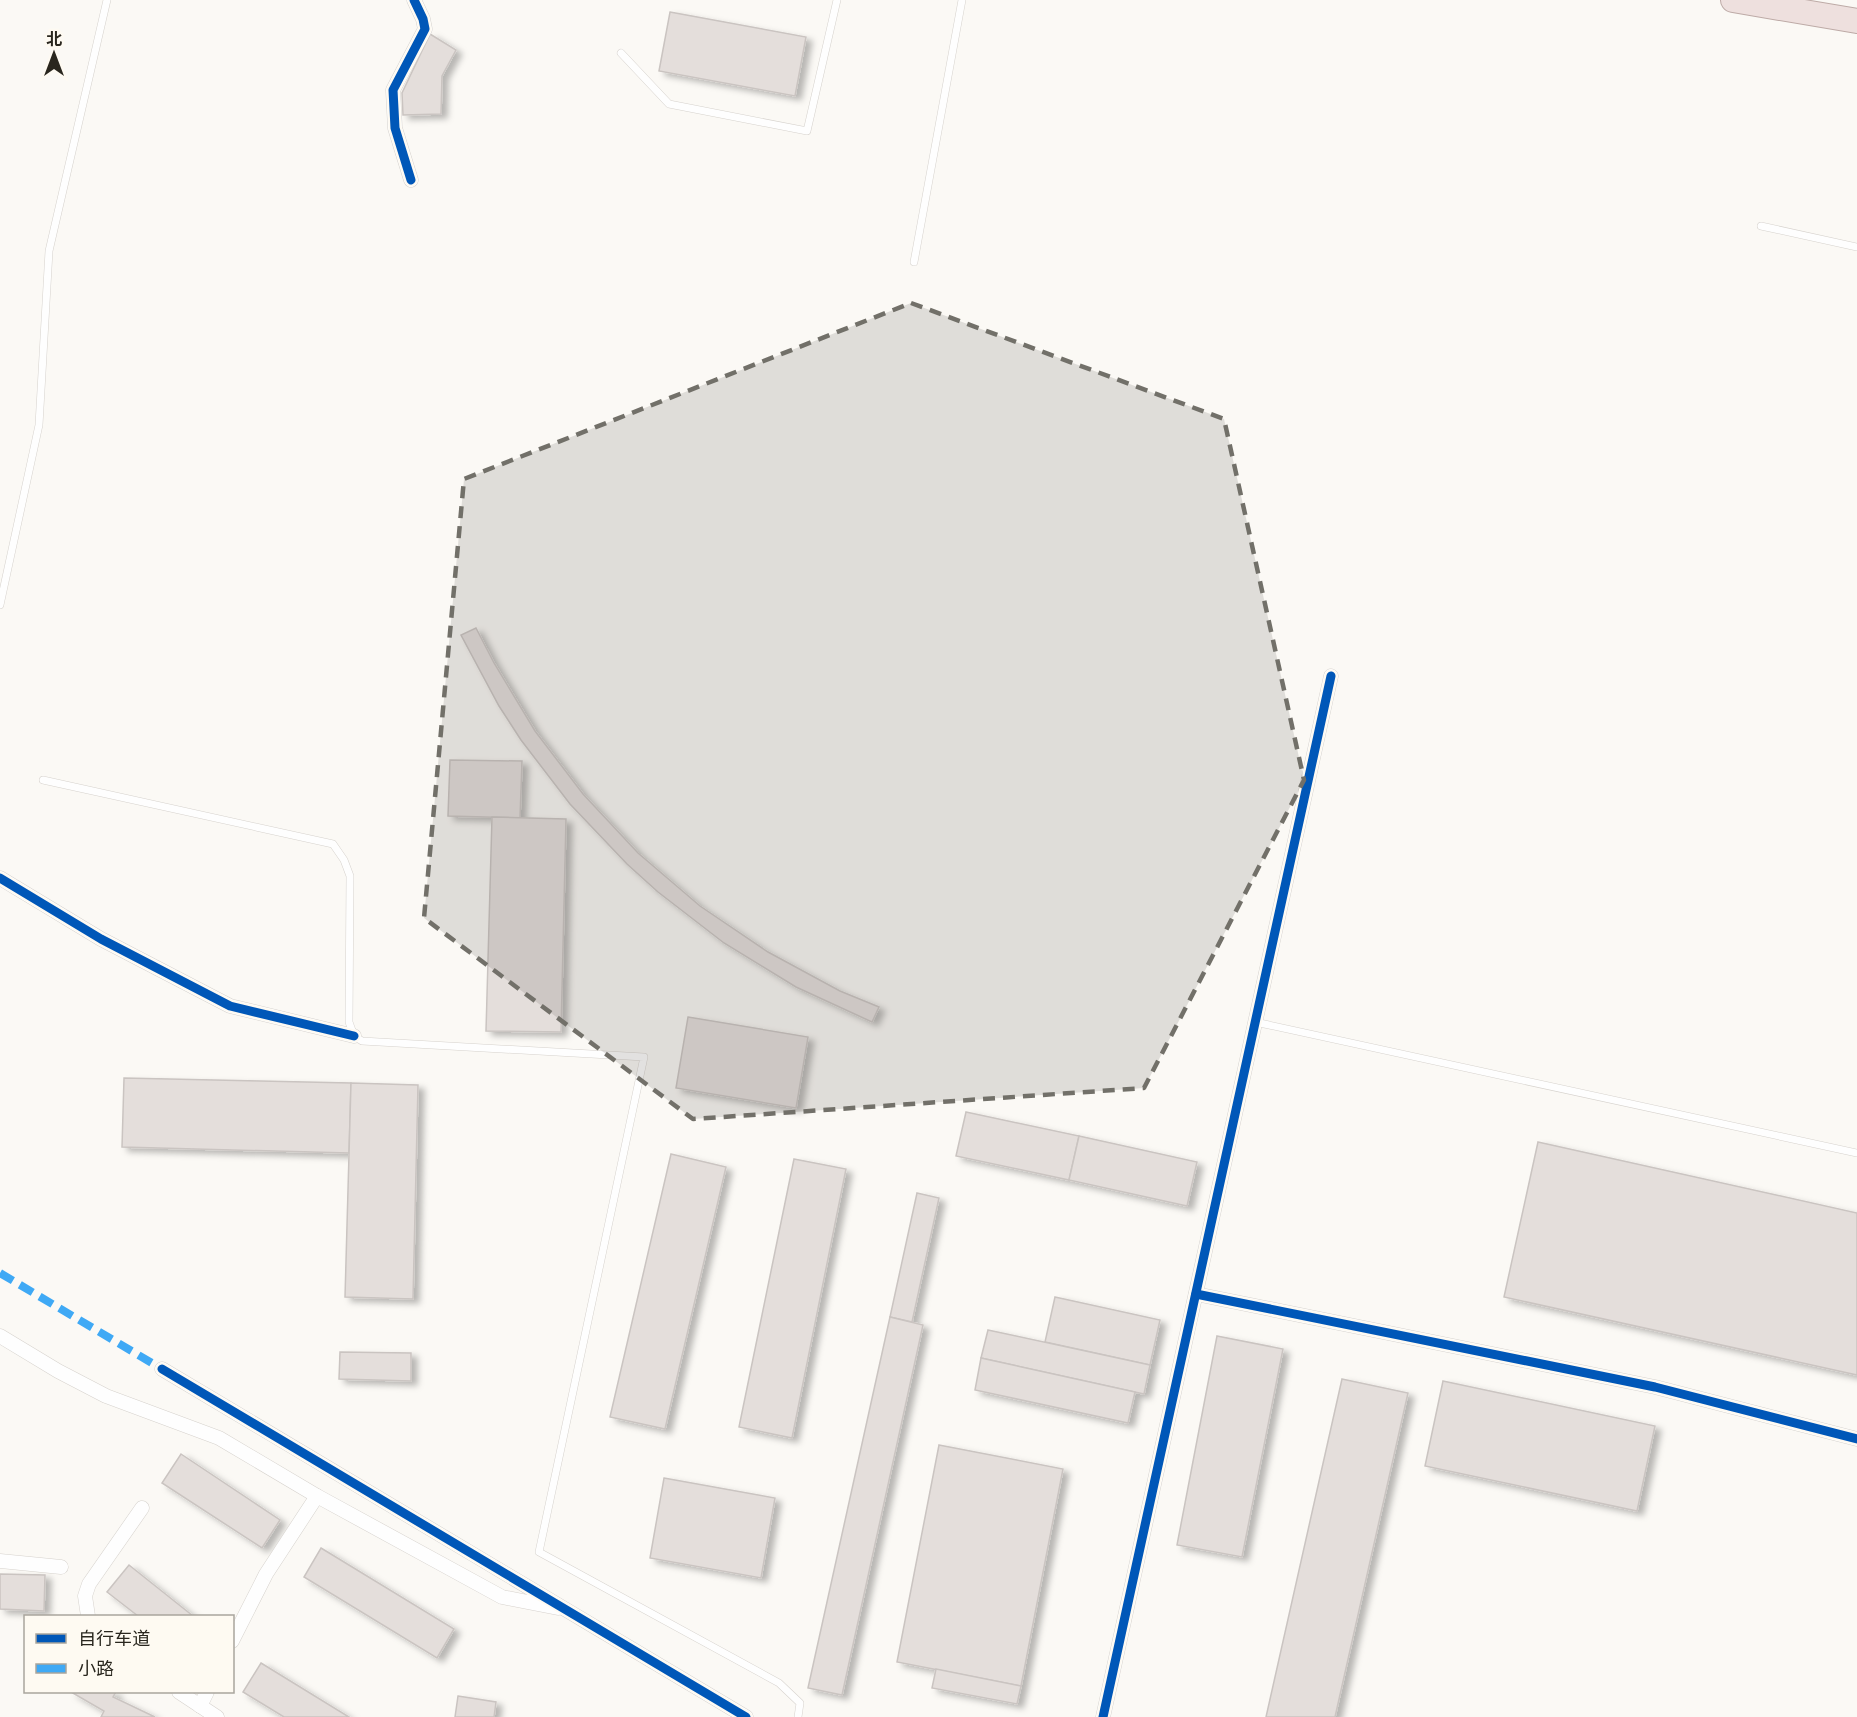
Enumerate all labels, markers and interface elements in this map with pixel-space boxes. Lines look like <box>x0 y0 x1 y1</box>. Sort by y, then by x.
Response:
north arrow <box>24 24 84 84</box>
text: 北 <box>46 30 62 49</box>
legend <box>24 1615 234 1693</box>
text: 自行车道 <box>78 1628 150 1649</box>
text: 小路 <box>78 1658 114 1679</box>

